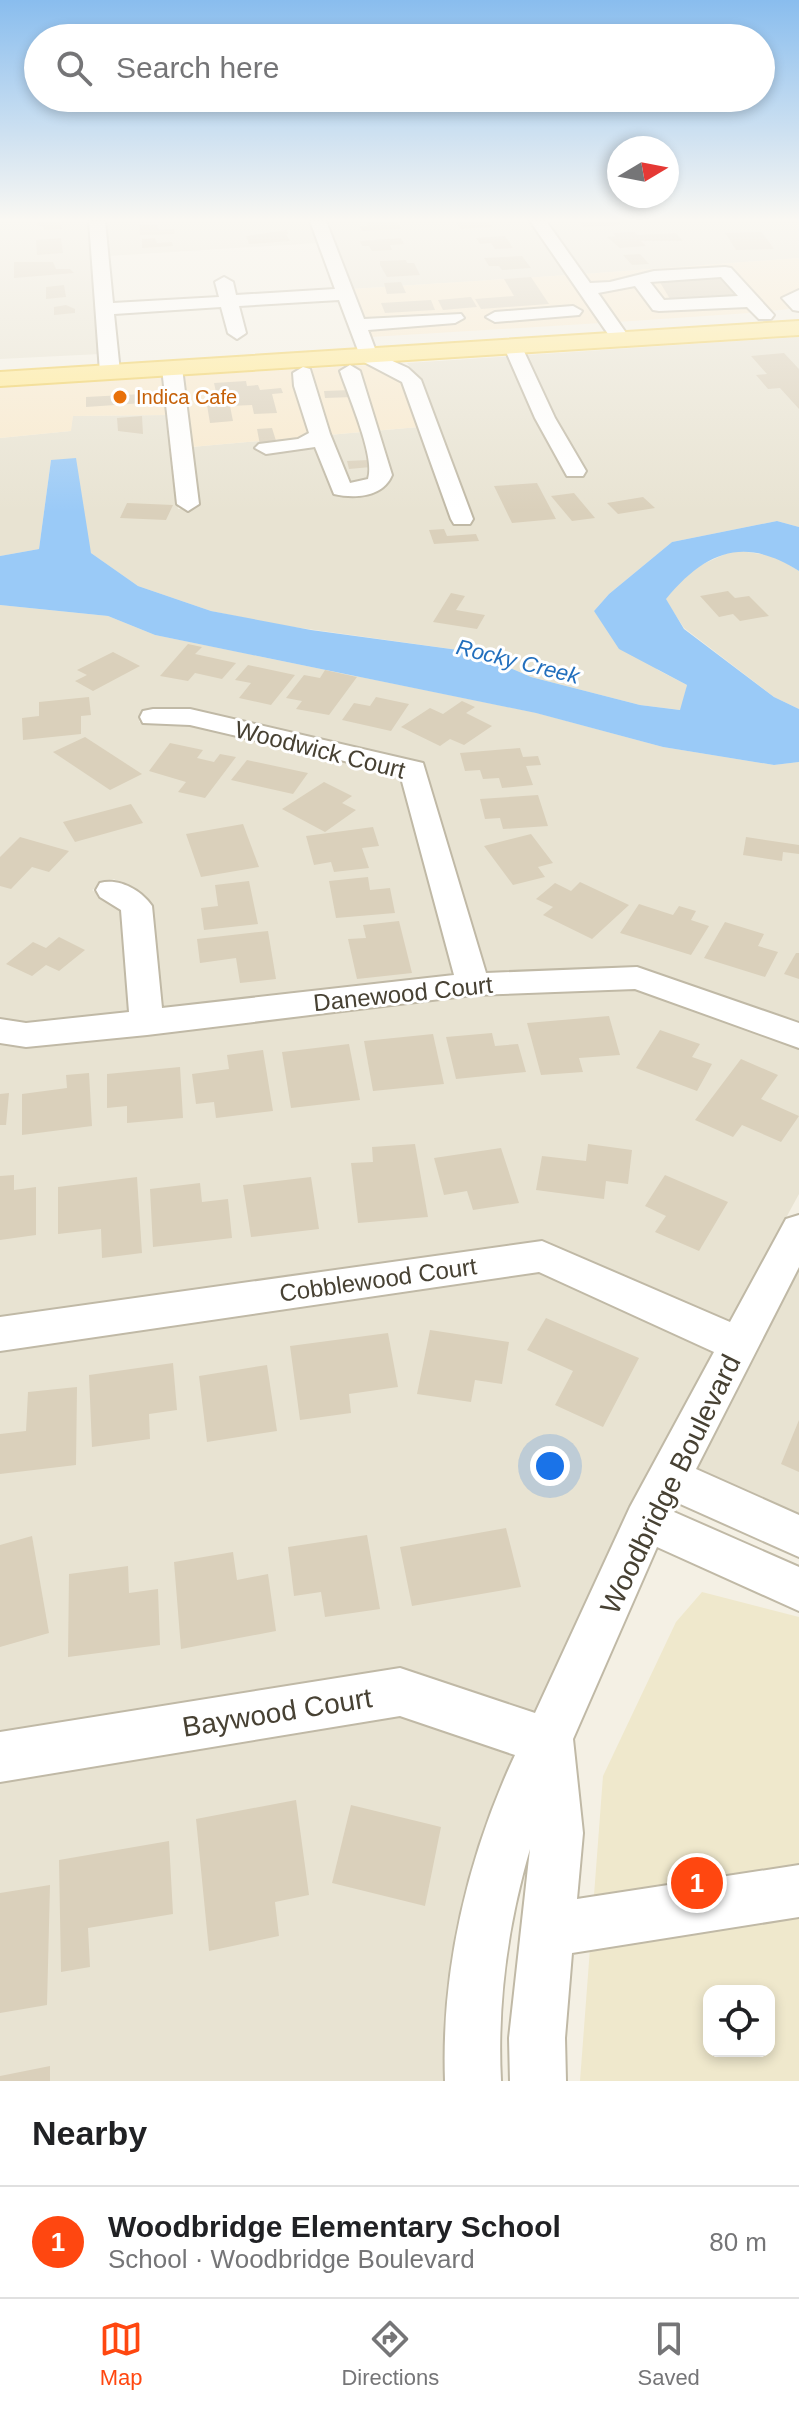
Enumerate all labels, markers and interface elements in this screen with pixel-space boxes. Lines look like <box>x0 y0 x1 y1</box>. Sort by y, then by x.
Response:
search box <box>24 24 775 112</box>
icon: search <box>52 46 96 90</box>
text: Search here <box>116 51 279 84</box>
north arrow <box>607 136 679 208</box>
place label: Indica Cafe <box>136 386 237 408</box>
marker: Indica Cafe <box>111 388 129 406</box>
water label: Rocky Creek <box>454 634 583 689</box>
street label: Woodwick Court <box>232 715 408 784</box>
street label: Danewood Court <box>312 971 494 1016</box>
street label: Cobblewood Court <box>278 1252 479 1307</box>
street label: Woodbridge Boulevard <box>594 1350 747 1619</box>
your location <box>530 1446 570 1486</box>
street label: Baywood Court <box>180 1682 374 1743</box>
pin: 1 <box>671 1853 723 1913</box>
map controls <box>703 1985 775 2057</box>
button: locate <box>703 1985 775 2057</box>
text: Nearby <box>32 2114 147 2152</box>
text: Woodbridge Elementary School <box>108 2210 561 2243</box>
text: 1 <box>51 2227 65 2257</box>
text: 80 m <box>709 2227 767 2257</box>
text: School · Woodbridge Boulevard <box>108 2244 475 2274</box>
tab: Map <box>99 2317 143 2391</box>
tab: Directions <box>341 2317 439 2391</box>
tab: Saved <box>637 2317 700 2391</box>

